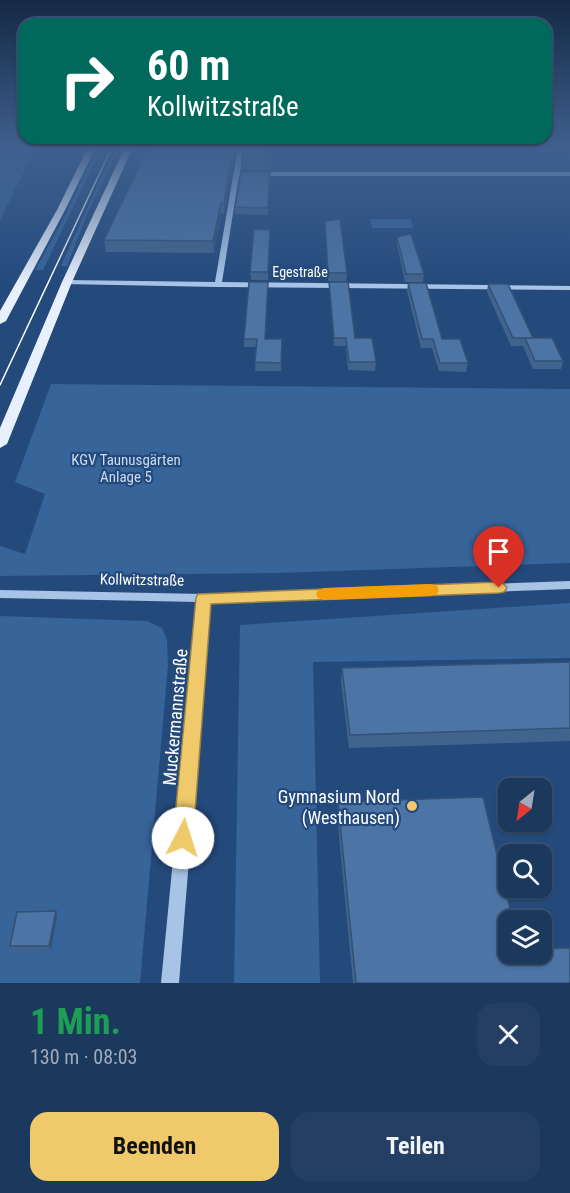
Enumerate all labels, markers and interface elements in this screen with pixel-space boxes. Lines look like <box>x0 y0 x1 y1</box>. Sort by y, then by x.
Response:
text: 60 m <box>147 41 230 90</box>
icon: right <box>48 42 126 120</box>
text: Kollwitzstraße <box>147 91 299 123</box>
street label: Egestraße <box>272 264 328 280</box>
park label: KGV Taunusgärten Anlage 5 <box>71 451 181 486</box>
pin <box>473 526 524 588</box>
icon: arrive <box>482 535 515 568</box>
street label: Kollwitzstraße <box>100 570 184 590</box>
street label: Muckermannstraße <box>159 648 191 786</box>
north arrow <box>498 778 552 832</box>
map controls <box>498 778 552 964</box>
place label: Gymnasium Nord (Westhausen) <box>278 786 400 829</box>
marker: Gymnasium Nord (Westhausen) <box>405 799 419 813</box>
position arrow <box>151 806 215 870</box>
button: search <box>498 844 552 898</box>
button: layers <box>498 910 552 964</box>
text: 1 Min. <box>30 1001 121 1043</box>
button: close <box>477 1003 540 1066</box>
text: 130 m · 08:03 <box>30 1045 137 1069</box>
button: Beenden <box>30 1112 279 1181</box>
button: Teilen <box>291 1112 540 1181</box>

